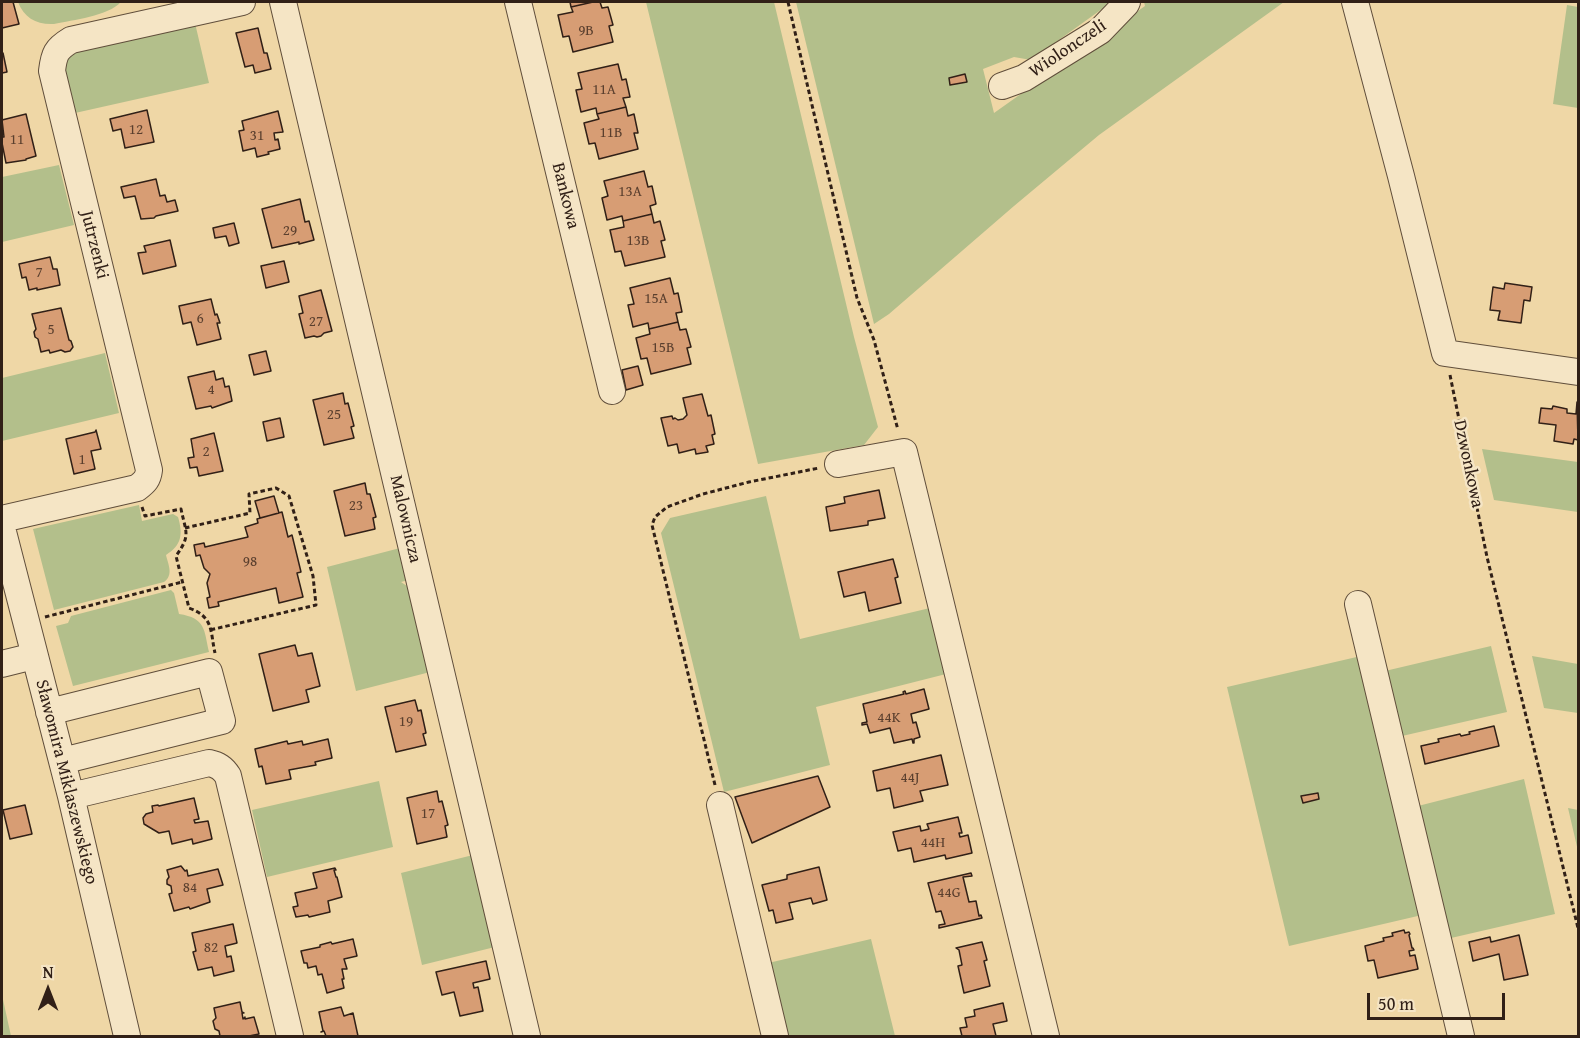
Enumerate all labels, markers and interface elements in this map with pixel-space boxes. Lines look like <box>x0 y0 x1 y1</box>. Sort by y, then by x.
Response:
street label: Wiolonczeli <box>1025 15 1111 83</box>
house number: 9B <box>578 22 594 40</box>
house number: 11A <box>592 81 616 99</box>
house number: 12 <box>129 121 143 139</box>
house number: 11B <box>600 124 622 142</box>
house number: 31 <box>250 127 264 145</box>
house number: 11 <box>10 131 24 149</box>
street label: Bankowa <box>546 161 584 231</box>
house number: 13A <box>618 183 642 201</box>
street label: Jutrzenki <box>75 209 113 281</box>
house number: 29 <box>283 222 297 240</box>
house number: 13B <box>627 232 649 250</box>
house number: 7 <box>35 264 43 282</box>
house number: 15A <box>644 290 668 308</box>
house number: 6 <box>196 310 204 328</box>
house number: 27 <box>309 313 323 331</box>
house number: 5 <box>47 321 55 339</box>
house number: 15B <box>652 339 674 357</box>
house number: 4 <box>207 381 215 399</box>
house number: 25 <box>327 406 341 424</box>
street label: Dzwonkowa <box>1448 418 1488 510</box>
house number: 2 <box>202 443 210 461</box>
house number: 1 <box>78 451 86 469</box>
street label: Malownicza <box>384 473 426 565</box>
house number: 23 <box>349 497 363 515</box>
house number: 98 <box>243 553 257 571</box>
street label: Sławomira Miklaszewskiego <box>30 677 102 887</box>
house number: 44K <box>877 709 901 727</box>
house number: 19 <box>399 713 413 731</box>
house number: 44J <box>900 769 920 787</box>
house number: 17 <box>421 805 435 823</box>
house number: 44H <box>921 834 945 852</box>
house number: 84 <box>183 879 197 897</box>
house number: 44G <box>937 884 961 902</box>
house number: 82 <box>204 939 218 957</box>
north arrow <box>18 960 78 1020</box>
text: N <box>43 960 53 984</box>
scale bar <box>1370 981 1508 1019</box>
text: 50 m <box>1378 990 1414 1017</box>

